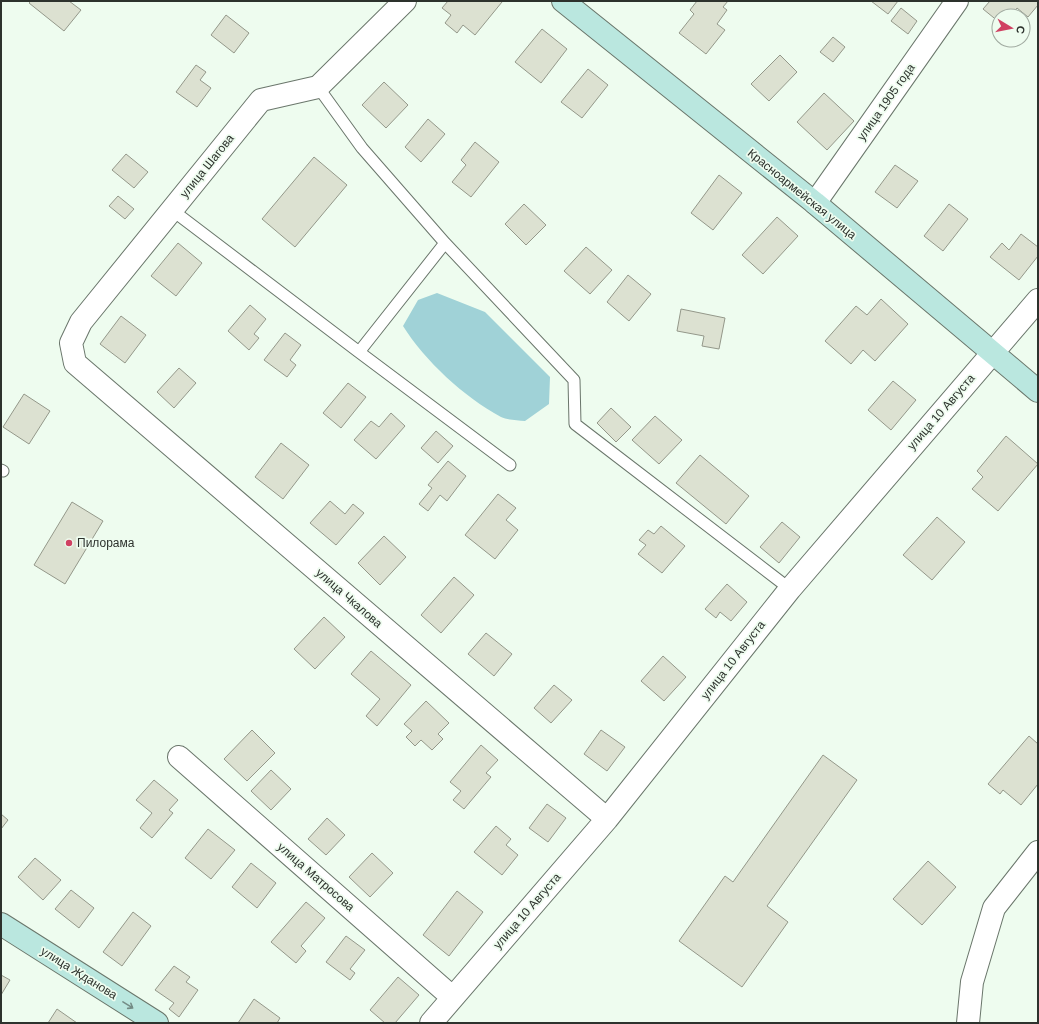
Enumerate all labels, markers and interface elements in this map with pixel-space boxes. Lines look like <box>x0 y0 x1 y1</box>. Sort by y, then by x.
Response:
north arrow <box>991 8 1031 48</box>
text: С <box>1014 25 1027 35</box>
street label: улица 1905 года <box>854 61 918 143</box>
street label: улица Шагова <box>177 131 237 201</box>
street label: Красноармейская улица <box>745 146 859 242</box>
street label: улица 10 Августа <box>904 371 978 453</box>
place label: Пилорама <box>77 536 135 550</box>
marker: Пилорама <box>64 538 74 548</box>
street label: улица Чкалова <box>313 565 385 631</box>
street label: улица 10 Августа <box>698 618 768 702</box>
street label: улица Матросова <box>275 840 358 914</box>
street label: улица 10 Августа <box>490 870 564 952</box>
street label: улица Жданова <box>38 944 120 1002</box>
one-way arrow <box>122 1001 133 1009</box>

